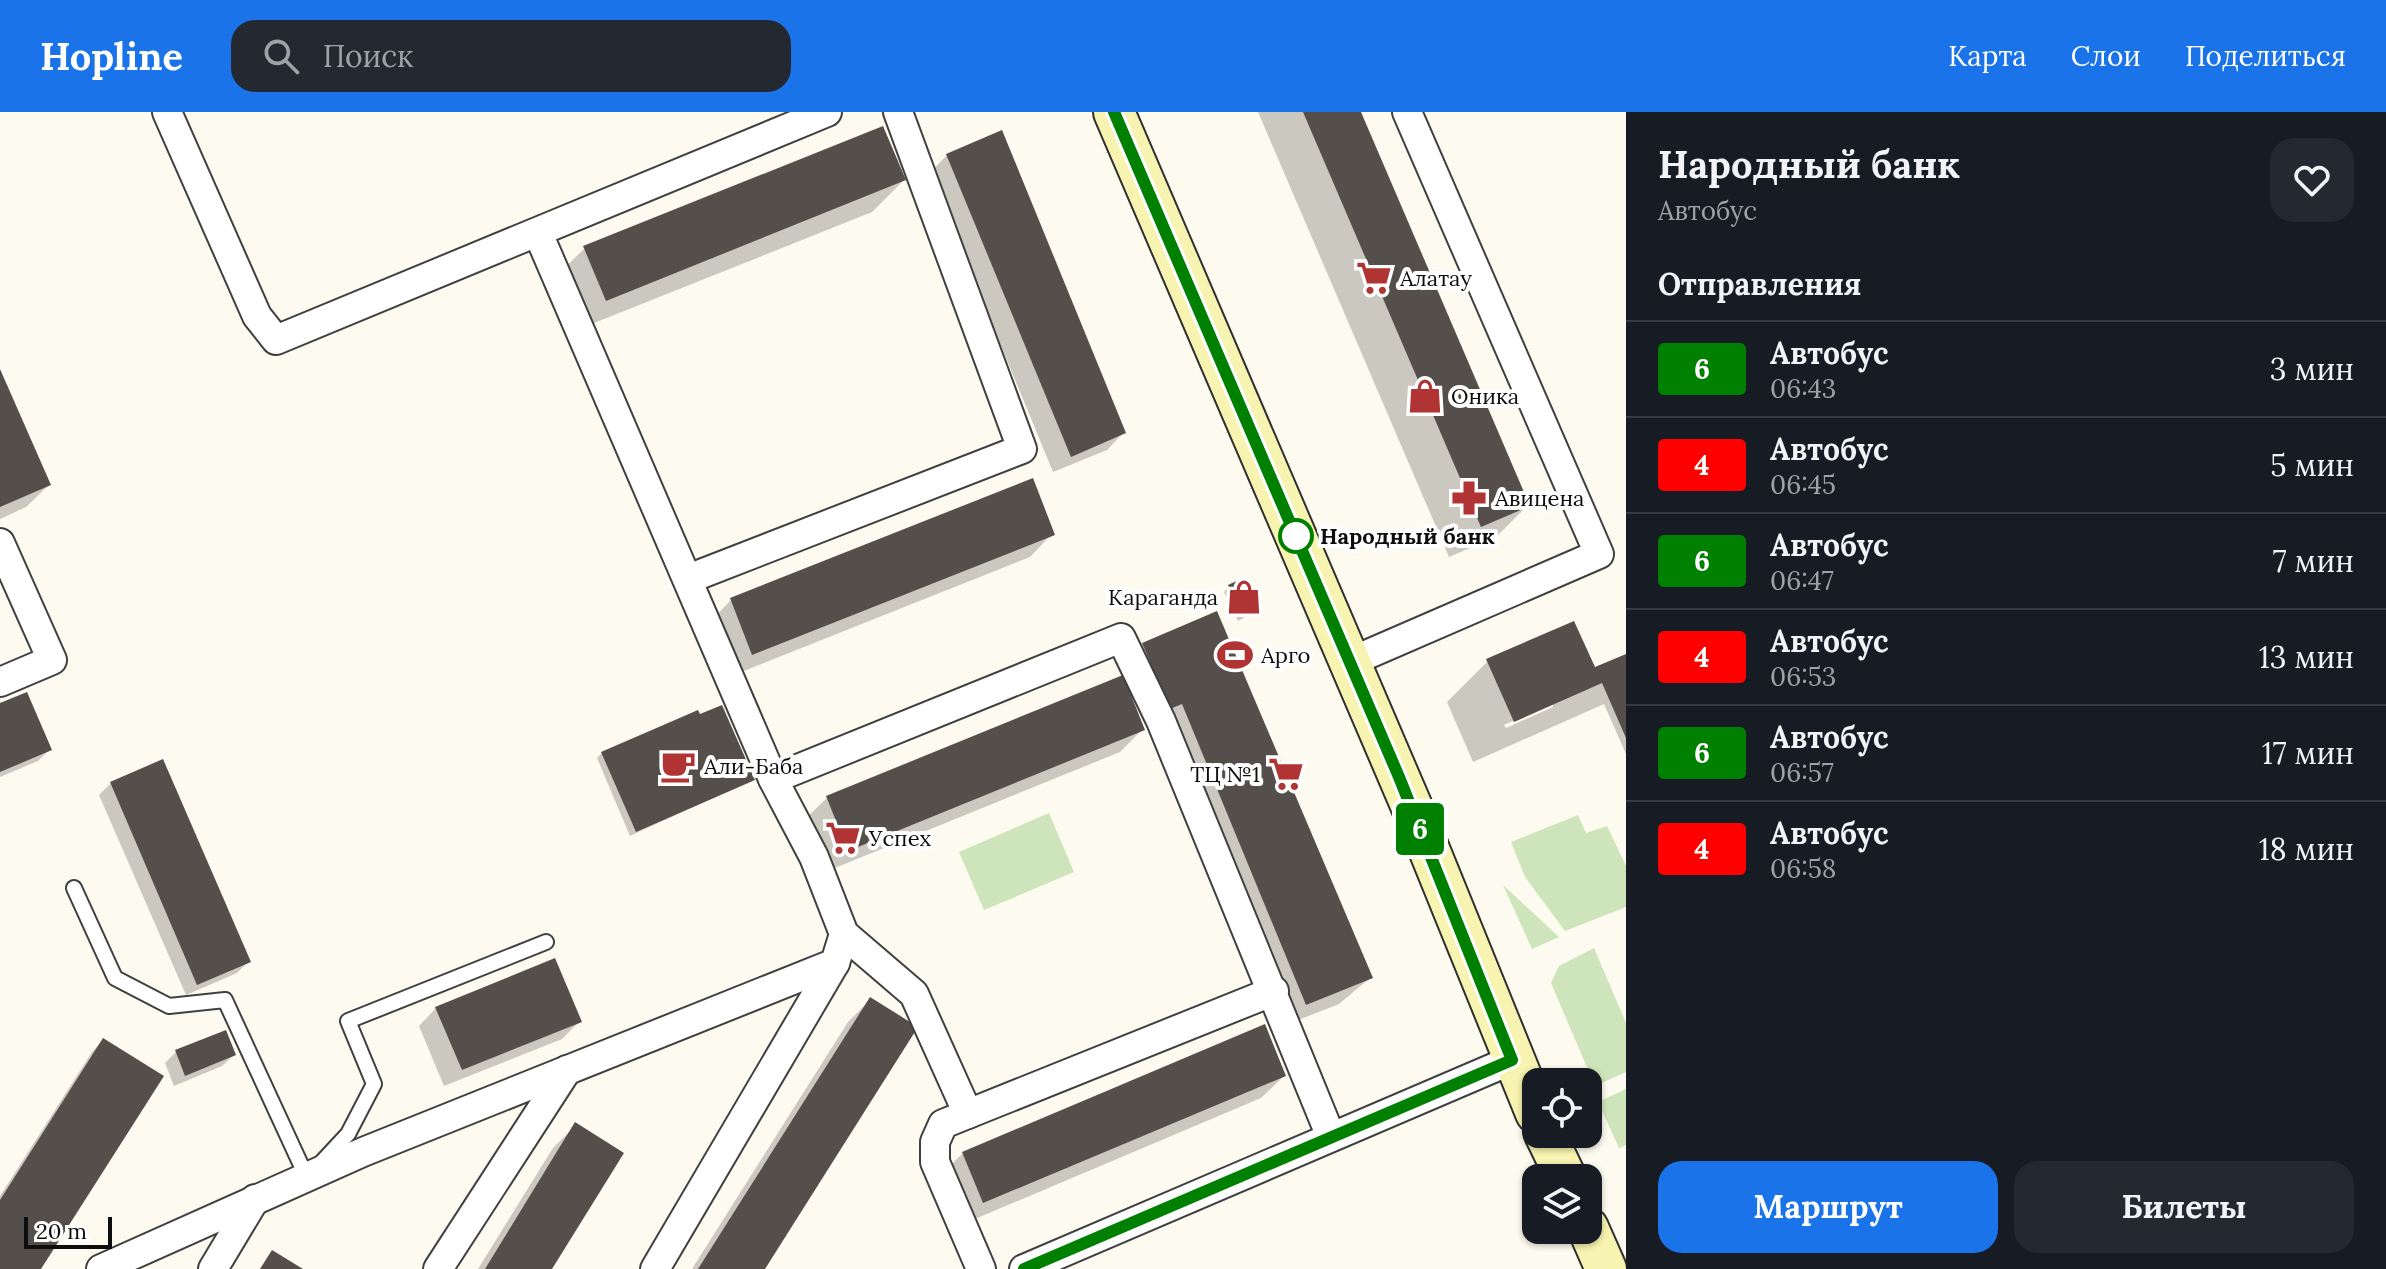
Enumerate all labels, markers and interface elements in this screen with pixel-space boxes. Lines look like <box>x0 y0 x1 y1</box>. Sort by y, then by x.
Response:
search box <box>231 20 791 92</box>
text: Hopline <box>40 32 183 80</box>
icon: search <box>259 34 303 78</box>
text: Поиск <box>323 37 413 75</box>
text: Карта <box>1948 38 2027 74</box>
text: Слои <box>2071 38 2141 74</box>
text: Поделиться <box>2185 38 2346 74</box>
button: heart <box>2270 138 2354 222</box>
text: Народный банк <box>1658 140 1960 188</box>
text: Автобус <box>1658 194 1757 227</box>
supermarket icon: Алатау <box>1355 259 1393 297</box>
place label: Алатау <box>1399 264 1472 292</box>
text: Отправления <box>1658 265 1861 303</box>
text: Автобус <box>1770 334 1889 372</box>
text: 3 мин <box>2270 350 2354 388</box>
text: 6 <box>1694 351 1710 387</box>
text: 06:43 <box>1770 372 1836 405</box>
shop icon: Оника <box>1406 377 1444 415</box>
place label: Оника <box>1451 382 1519 410</box>
text: Автобус <box>1770 430 1889 468</box>
text: 5 мин <box>2270 446 2354 484</box>
text: 4 <box>1694 447 1710 483</box>
text: 06:45 <box>1770 468 1836 501</box>
pharmacy icon: Авицена <box>1450 479 1488 517</box>
place label: Авицена <box>1494 484 1584 512</box>
marker: Народный банк <box>1279 519 1313 553</box>
place label: Народный банк <box>1320 522 1495 550</box>
text: Автобус <box>1770 526 1889 564</box>
text: 7 мин <box>2273 542 2354 580</box>
text: 6 <box>1694 543 1710 579</box>
text: 06:47 <box>1770 564 1834 597</box>
shop icon: Караганда <box>1225 578 1263 616</box>
place label: Караганда <box>1108 583 1218 611</box>
text: Автобус <box>1770 622 1889 660</box>
sports icon: Арго <box>1216 636 1254 674</box>
text: 13 мин <box>2259 638 2354 676</box>
text: 4 <box>1694 639 1710 675</box>
place label: Арго <box>1260 641 1310 669</box>
text: 06:53 <box>1770 660 1836 693</box>
text: Автобус <box>1770 718 1889 756</box>
text: 17 мин <box>2262 734 2354 772</box>
text: 6 <box>1694 735 1710 771</box>
cafe icon: Али-Баба <box>659 747 697 785</box>
place label: Али-Баба <box>703 752 803 780</box>
supermarket icon: ТЦ №1 <box>1267 755 1305 793</box>
text: 06:57 <box>1770 756 1834 789</box>
place label: ТЦ №1 <box>1190 760 1260 788</box>
line badge: 6 <box>1394 803 1446 855</box>
text: 6 <box>1412 811 1428 847</box>
text: Автобус <box>1770 814 1889 852</box>
supermarket icon: Успех <box>824 819 862 857</box>
place label: Успех <box>868 824 932 852</box>
text: 18 мин <box>2259 830 2354 868</box>
text: 4 <box>1694 831 1710 867</box>
text: 06:58 <box>1770 852 1836 885</box>
map controls <box>1522 1068 1602 1244</box>
button: locate <box>1522 1068 1602 1148</box>
button: Маршрут <box>1658 1161 1998 1253</box>
button: Билеты <box>2014 1161 2354 1253</box>
button: layers <box>1522 1164 1602 1244</box>
scale bar <box>24 1213 112 1249</box>
text: 20 m <box>36 1217 87 1245</box>

